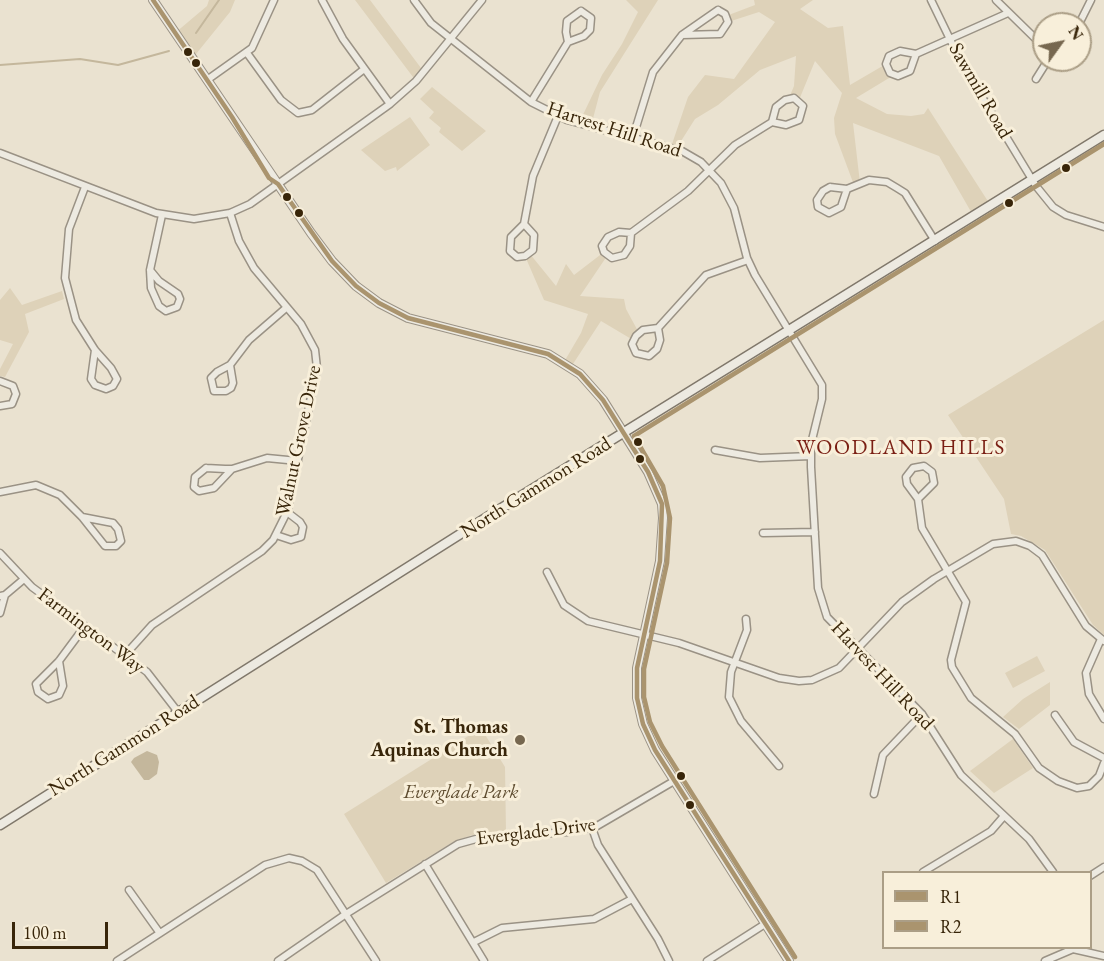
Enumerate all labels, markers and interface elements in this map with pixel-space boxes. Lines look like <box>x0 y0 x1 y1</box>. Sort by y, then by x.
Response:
north arrow <box>1032 12 1092 72</box>
text: N <box>1064 22 1088 44</box>
street label: Sawmill Road <box>943 39 1017 143</box>
unlabelled marker <box>182 46 194 58</box>
unlabelled marker <box>190 57 202 69</box>
street label: Harvest Hill Road <box>544 97 684 163</box>
unlabelled marker <box>1060 162 1072 174</box>
unlabelled marker <box>281 191 293 203</box>
unlabelled marker <box>1003 197 1015 209</box>
unlabelled marker <box>293 207 305 219</box>
street label: Walnut Grove Drive <box>271 363 327 519</box>
street label: North Gammon Road <box>456 432 616 544</box>
district label: WOODLAND HILLS <box>796 435 1006 461</box>
unlabelled marker <box>632 436 644 448</box>
unlabelled marker <box>634 453 646 465</box>
street label: Farmington Way <box>33 583 149 679</box>
street label: Harvest Hill Road <box>825 617 939 735</box>
street label: North Gammon Road <box>44 690 204 802</box>
place label: St. Thomas Aquinas Church <box>371 716 508 763</box>
marker: St. Thomas Aquinas Church <box>513 733 527 747</box>
unlabelled marker <box>675 770 687 782</box>
park label: Everglade Park <box>403 781 519 805</box>
unlabelled marker <box>684 799 696 811</box>
street label: Everglade Drive <box>475 813 597 851</box>
legend <box>882 871 1092 949</box>
text: R1 <box>940 885 961 908</box>
scale bar <box>15 910 111 948</box>
text: R2 <box>940 915 961 938</box>
text: 100 m <box>23 921 67 944</box>

